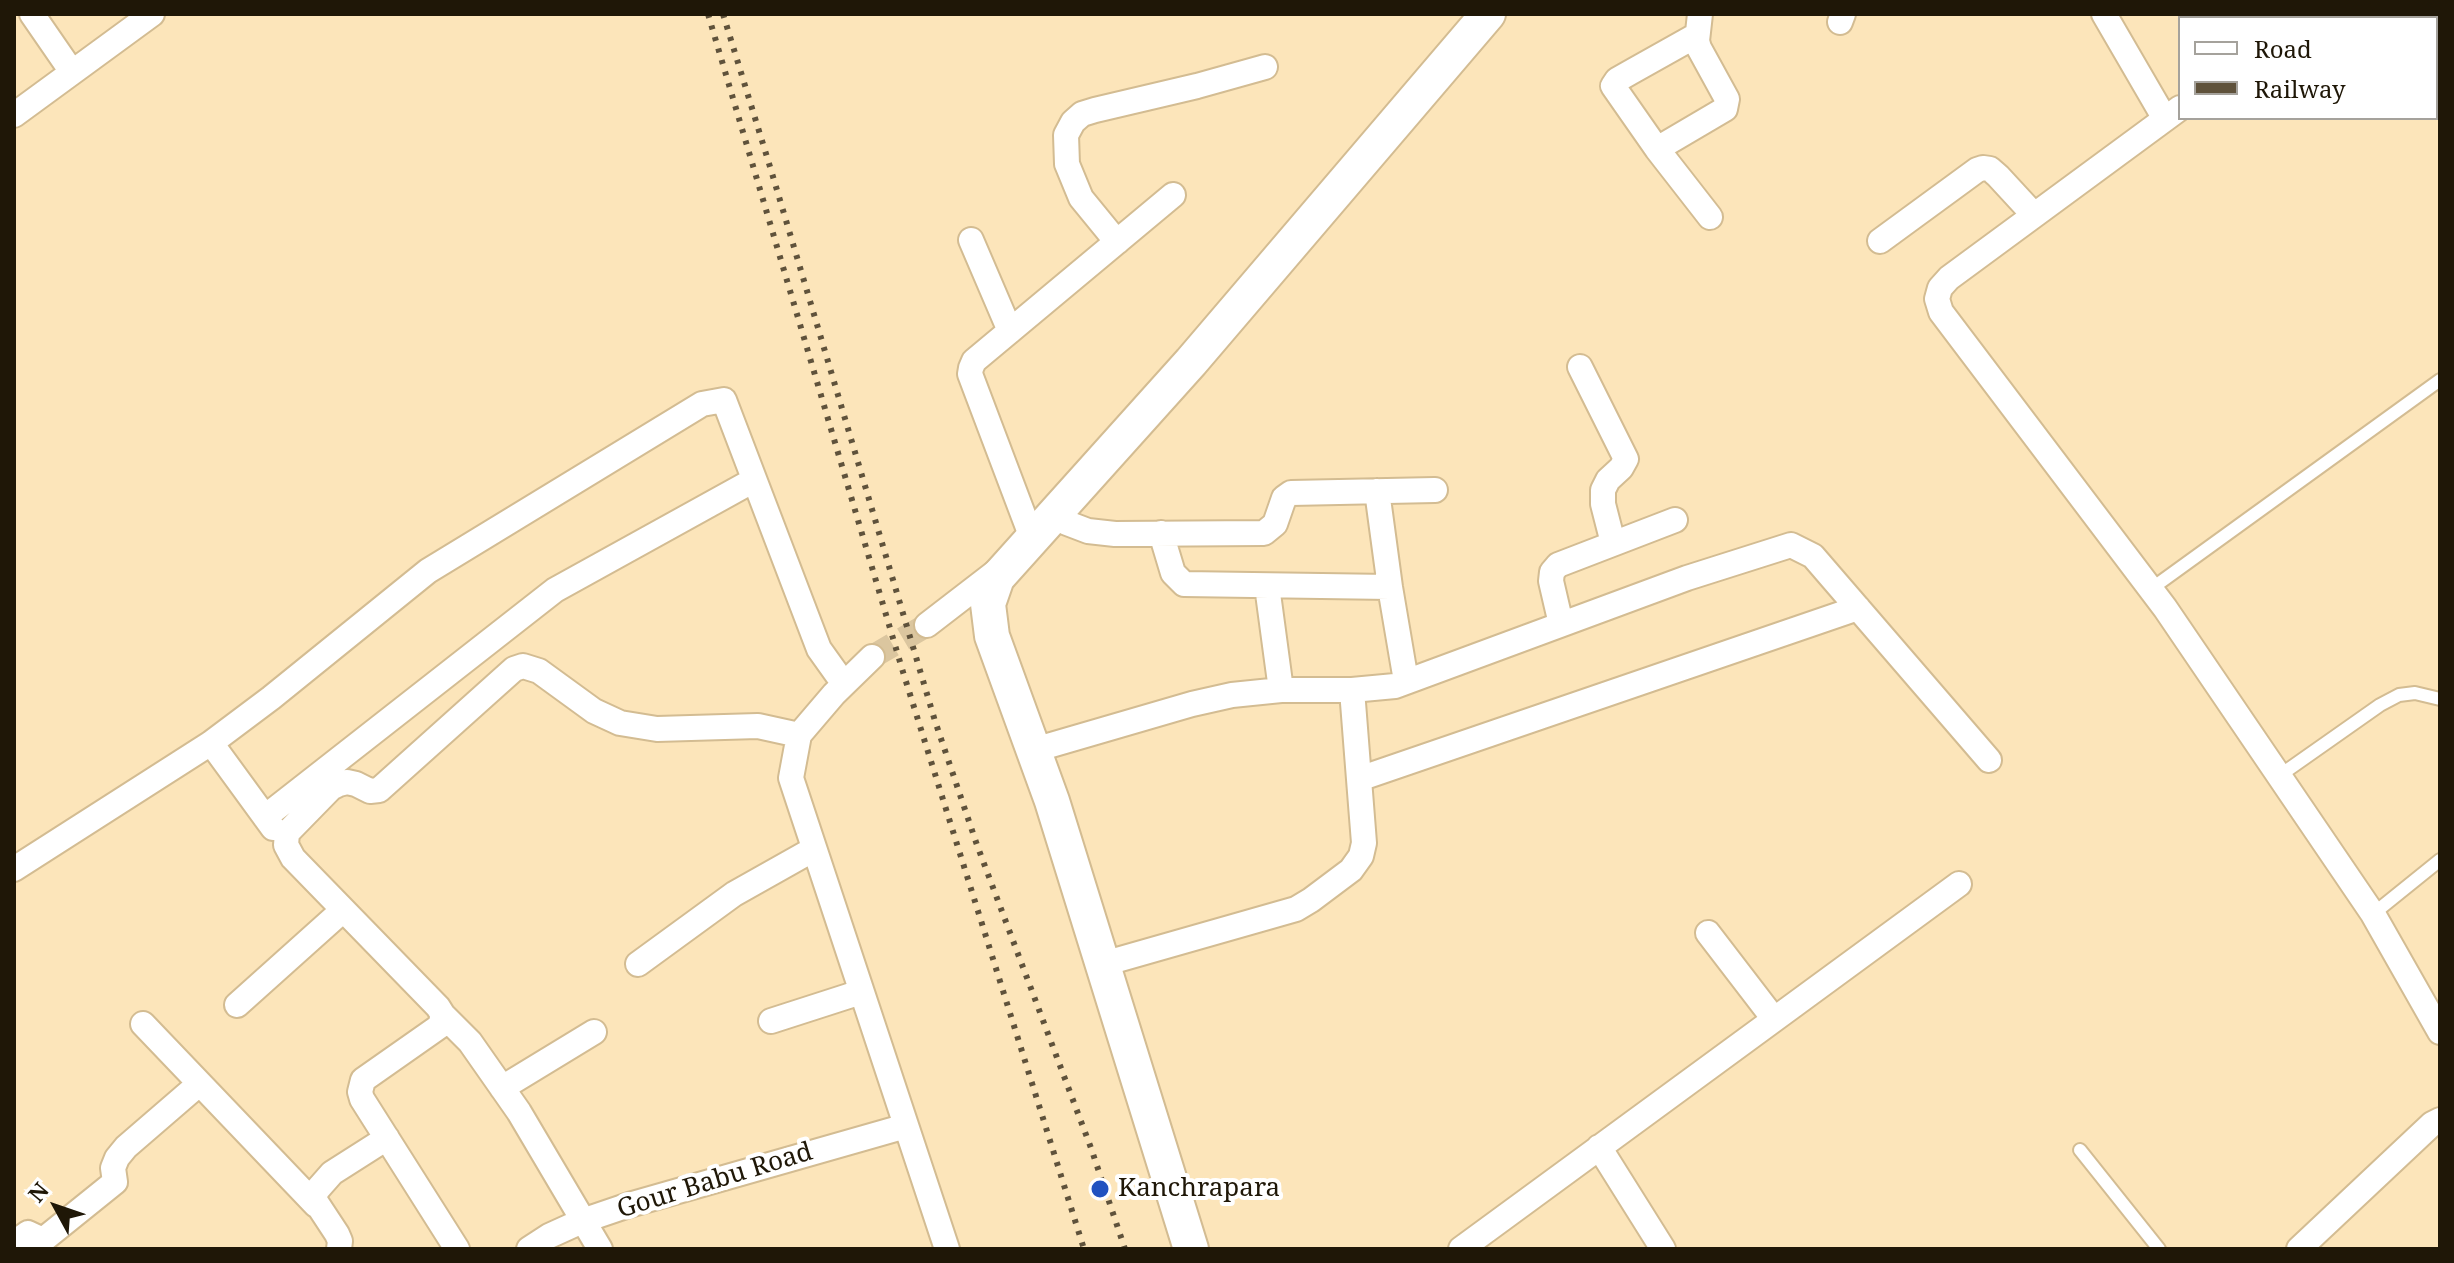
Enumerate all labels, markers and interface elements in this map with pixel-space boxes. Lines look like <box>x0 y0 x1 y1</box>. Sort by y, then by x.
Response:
legend <box>2178 16 2438 120</box>
text: Road <box>2254 32 2312 65</box>
text: Railway <box>2254 72 2346 105</box>
street label: Gour Babu Road <box>614 1136 816 1226</box>
north arrow <box>16 1167 96 1247</box>
place label: Kanchrapara <box>1118 1173 1280 1205</box>
text: N <box>21 1175 55 1208</box>
marker: Kanchrapara <box>1089 1178 1111 1200</box>

